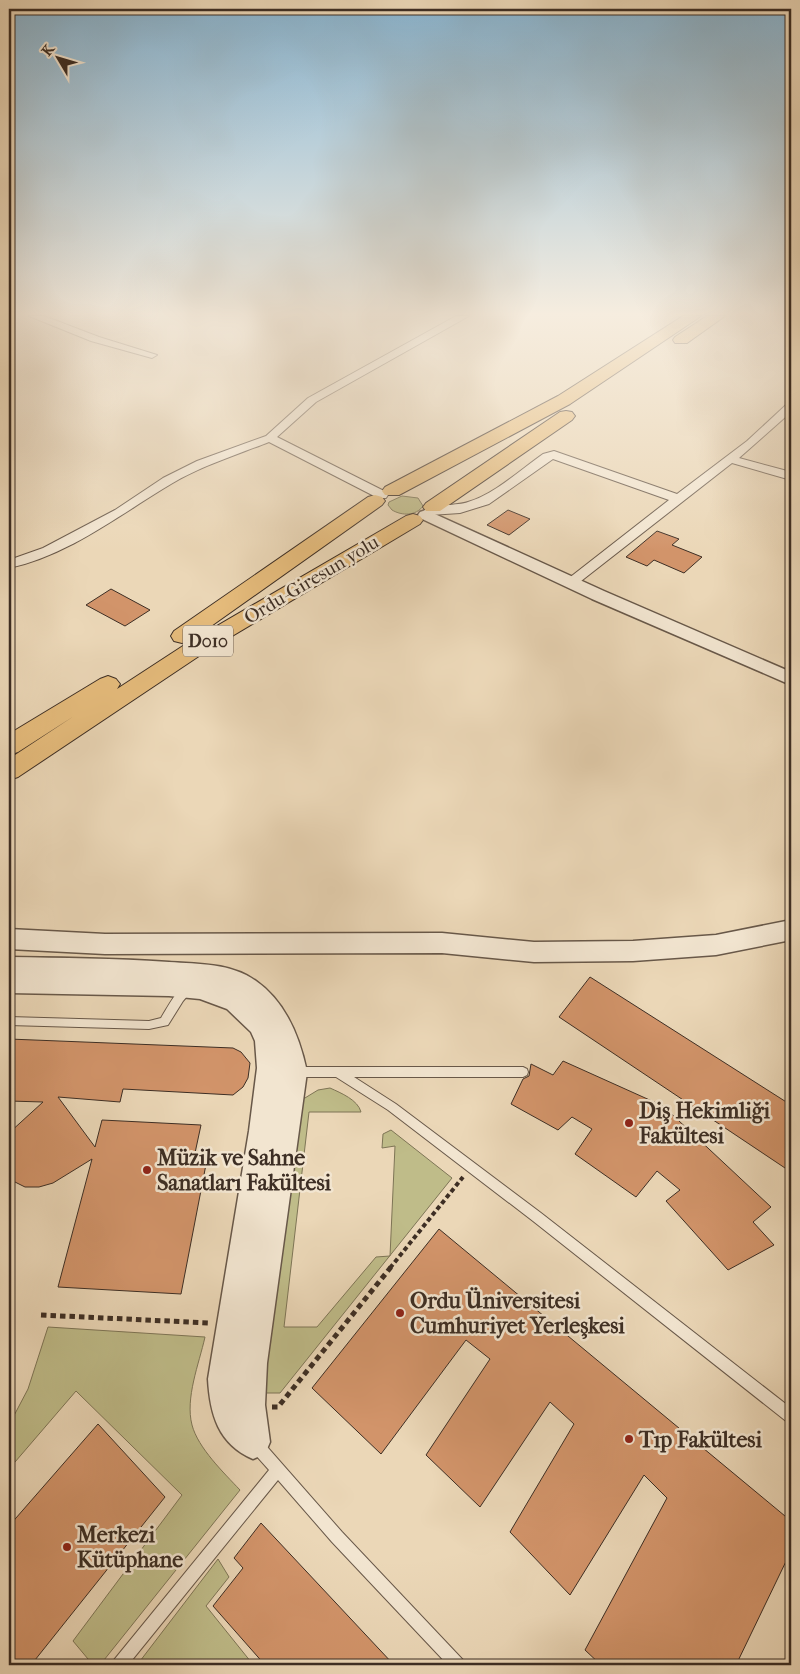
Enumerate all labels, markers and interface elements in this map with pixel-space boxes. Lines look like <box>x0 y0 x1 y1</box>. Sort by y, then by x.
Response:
north arrow <box>32 32 82 82</box>
text: K <box>38 40 58 60</box>
street label: Ordu-Giresun yolu <box>240 531 383 629</box>
road number: D010 <box>183 626 233 656</box>
place label: Diş Hekimliği Fakültesi <box>638 1098 771 1149</box>
marker: Diş Hekimliği Fakültesi <box>623 1117 635 1129</box>
place label: Müzik ve Sahne Sanatları Fakültesi <box>156 1145 332 1196</box>
marker: Müzik ve Sahne Sanatları Fakültesi <box>141 1164 153 1176</box>
place label: Ordu Üniversitesi Cumhuriyet Yerleşkesi <box>410 1287 625 1339</box>
marker: Ordu Üniversitesi Cumhuriyet Yerleşkesi <box>394 1307 406 1319</box>
place label: Tıp Fakültesi <box>638 1427 762 1453</box>
marker: Tıp Fakültesi <box>623 1433 635 1445</box>
place label: Merkezi Kütüphane <box>76 1522 183 1573</box>
marker: Merkezi Kütüphane <box>61 1541 73 1553</box>

